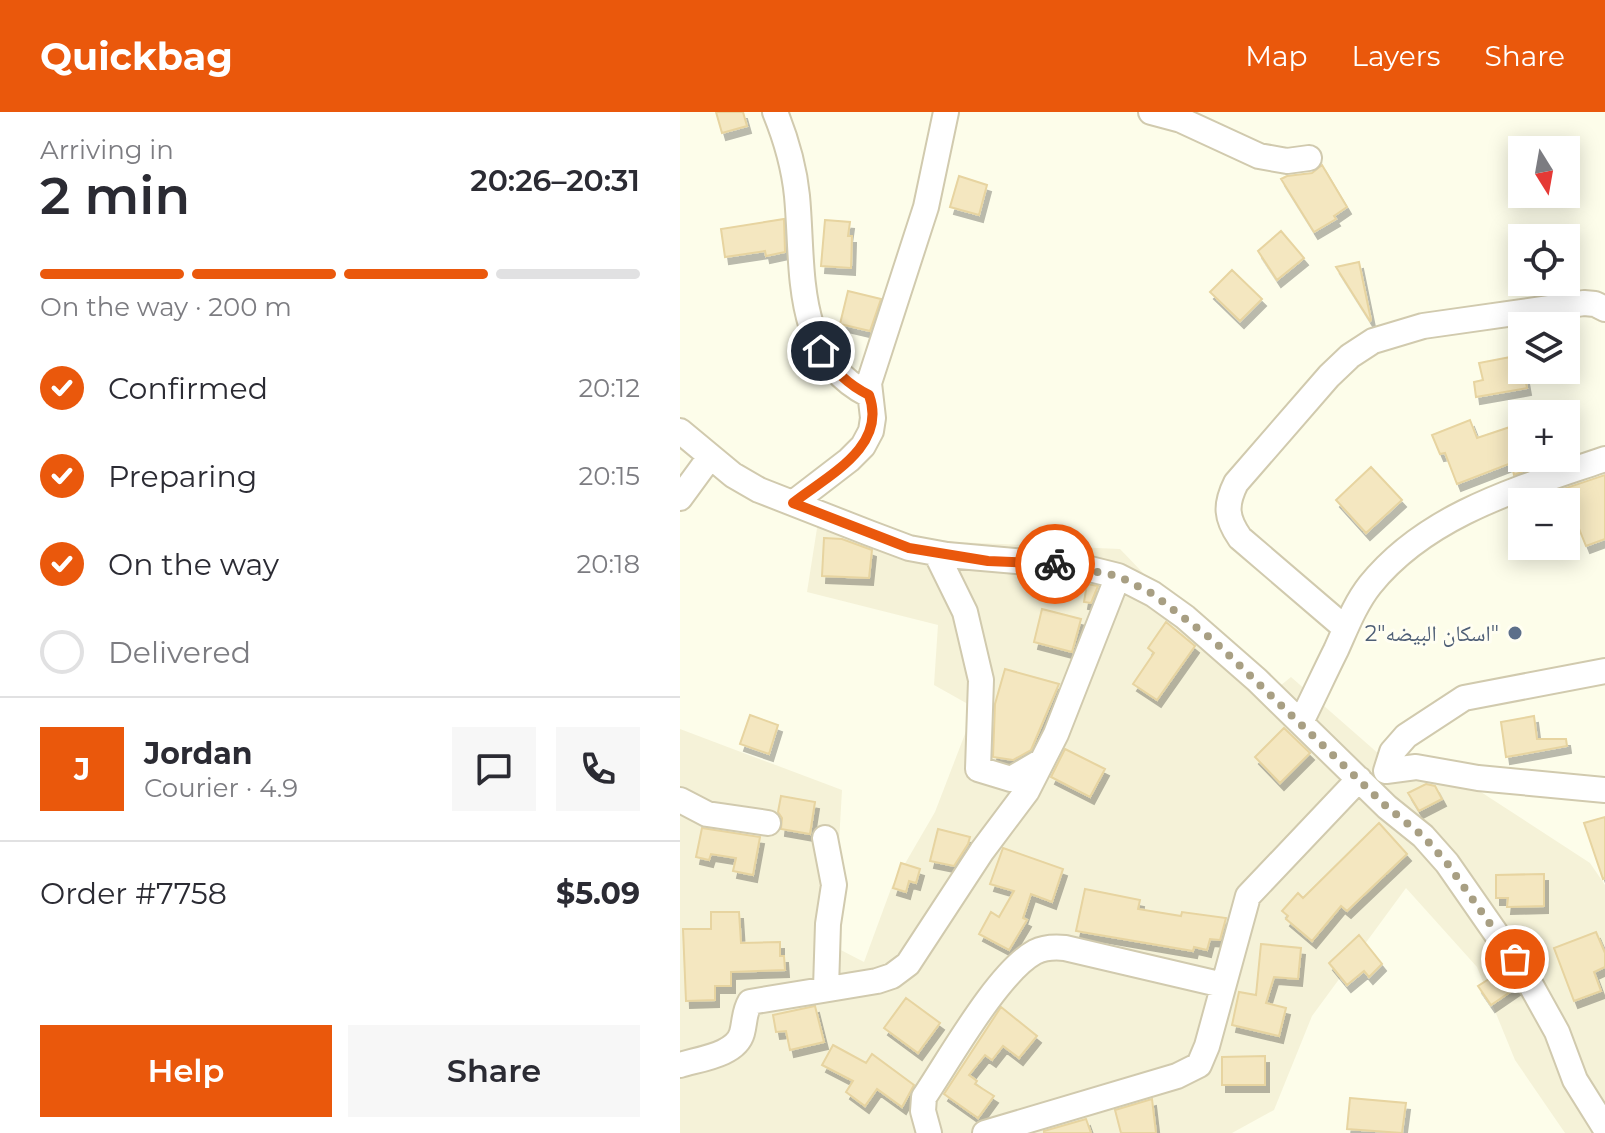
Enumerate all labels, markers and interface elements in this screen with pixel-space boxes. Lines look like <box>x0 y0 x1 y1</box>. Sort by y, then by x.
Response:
text: Quickbag <box>40 33 233 80</box>
text: Map <box>1245 39 1308 73</box>
text: Layers <box>1352 39 1441 73</box>
text: Share <box>1485 39 1565 73</box>
text: Arriving in <box>40 134 174 166</box>
north arrow <box>1508 136 1580 208</box>
map controls <box>1508 136 1580 560</box>
text: 20:26–20:31 <box>470 162 640 199</box>
text: 2 min <box>40 164 190 227</box>
button: locate <box>1508 224 1580 296</box>
text: On the way · 200 m <box>40 291 292 323</box>
button: layers <box>1508 312 1580 384</box>
pin <box>787 317 855 385</box>
icon: home <box>799 329 843 373</box>
icon: check <box>40 366 84 410</box>
text: Confirmed <box>108 370 268 407</box>
text: 20:12 <box>578 372 640 404</box>
button: + <box>1508 400 1580 472</box>
icon: check <box>40 454 84 498</box>
text: Preparing <box>108 458 257 495</box>
text: 20:15 <box>578 460 640 492</box>
button: − <box>1508 488 1580 560</box>
courier <box>1015 524 1095 604</box>
icon: check <box>40 542 84 586</box>
icon: bike <box>1033 542 1077 586</box>
text: On the way <box>108 546 279 583</box>
text: 20:18 <box>577 548 640 580</box>
place label: اسكان البيضه"2" <box>1365 620 1499 647</box>
marker: اسكان البيضه"2" <box>1506 624 1524 642</box>
text: Delivered <box>108 634 251 671</box>
button: chat <box>452 727 536 811</box>
button: phone <box>556 727 640 811</box>
text: Jordan <box>144 735 253 772</box>
text: J <box>74 751 90 788</box>
text: Courier · 4.9 <box>144 772 298 804</box>
text: Order #7758 <box>40 875 227 912</box>
text: $5.09 <box>556 875 640 912</box>
pin <box>1481 925 1549 993</box>
icon: bag <box>1493 937 1537 981</box>
button: Help <box>40 1025 332 1117</box>
button: Share <box>348 1025 640 1117</box>

